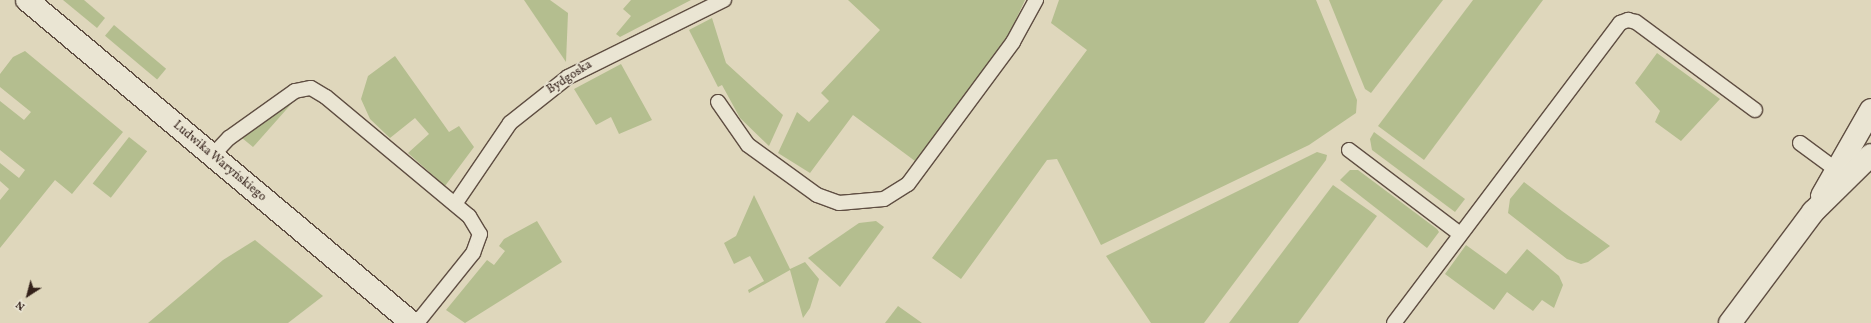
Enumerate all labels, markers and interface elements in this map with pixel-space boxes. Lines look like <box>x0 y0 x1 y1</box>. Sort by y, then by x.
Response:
street label: Bydgoska <box>545 58 595 98</box>
street label: Ludwika Waryńskiego <box>169 119 269 205</box>
north arrow <box>8 275 48 315</box>
text: N <box>13 297 28 314</box>

